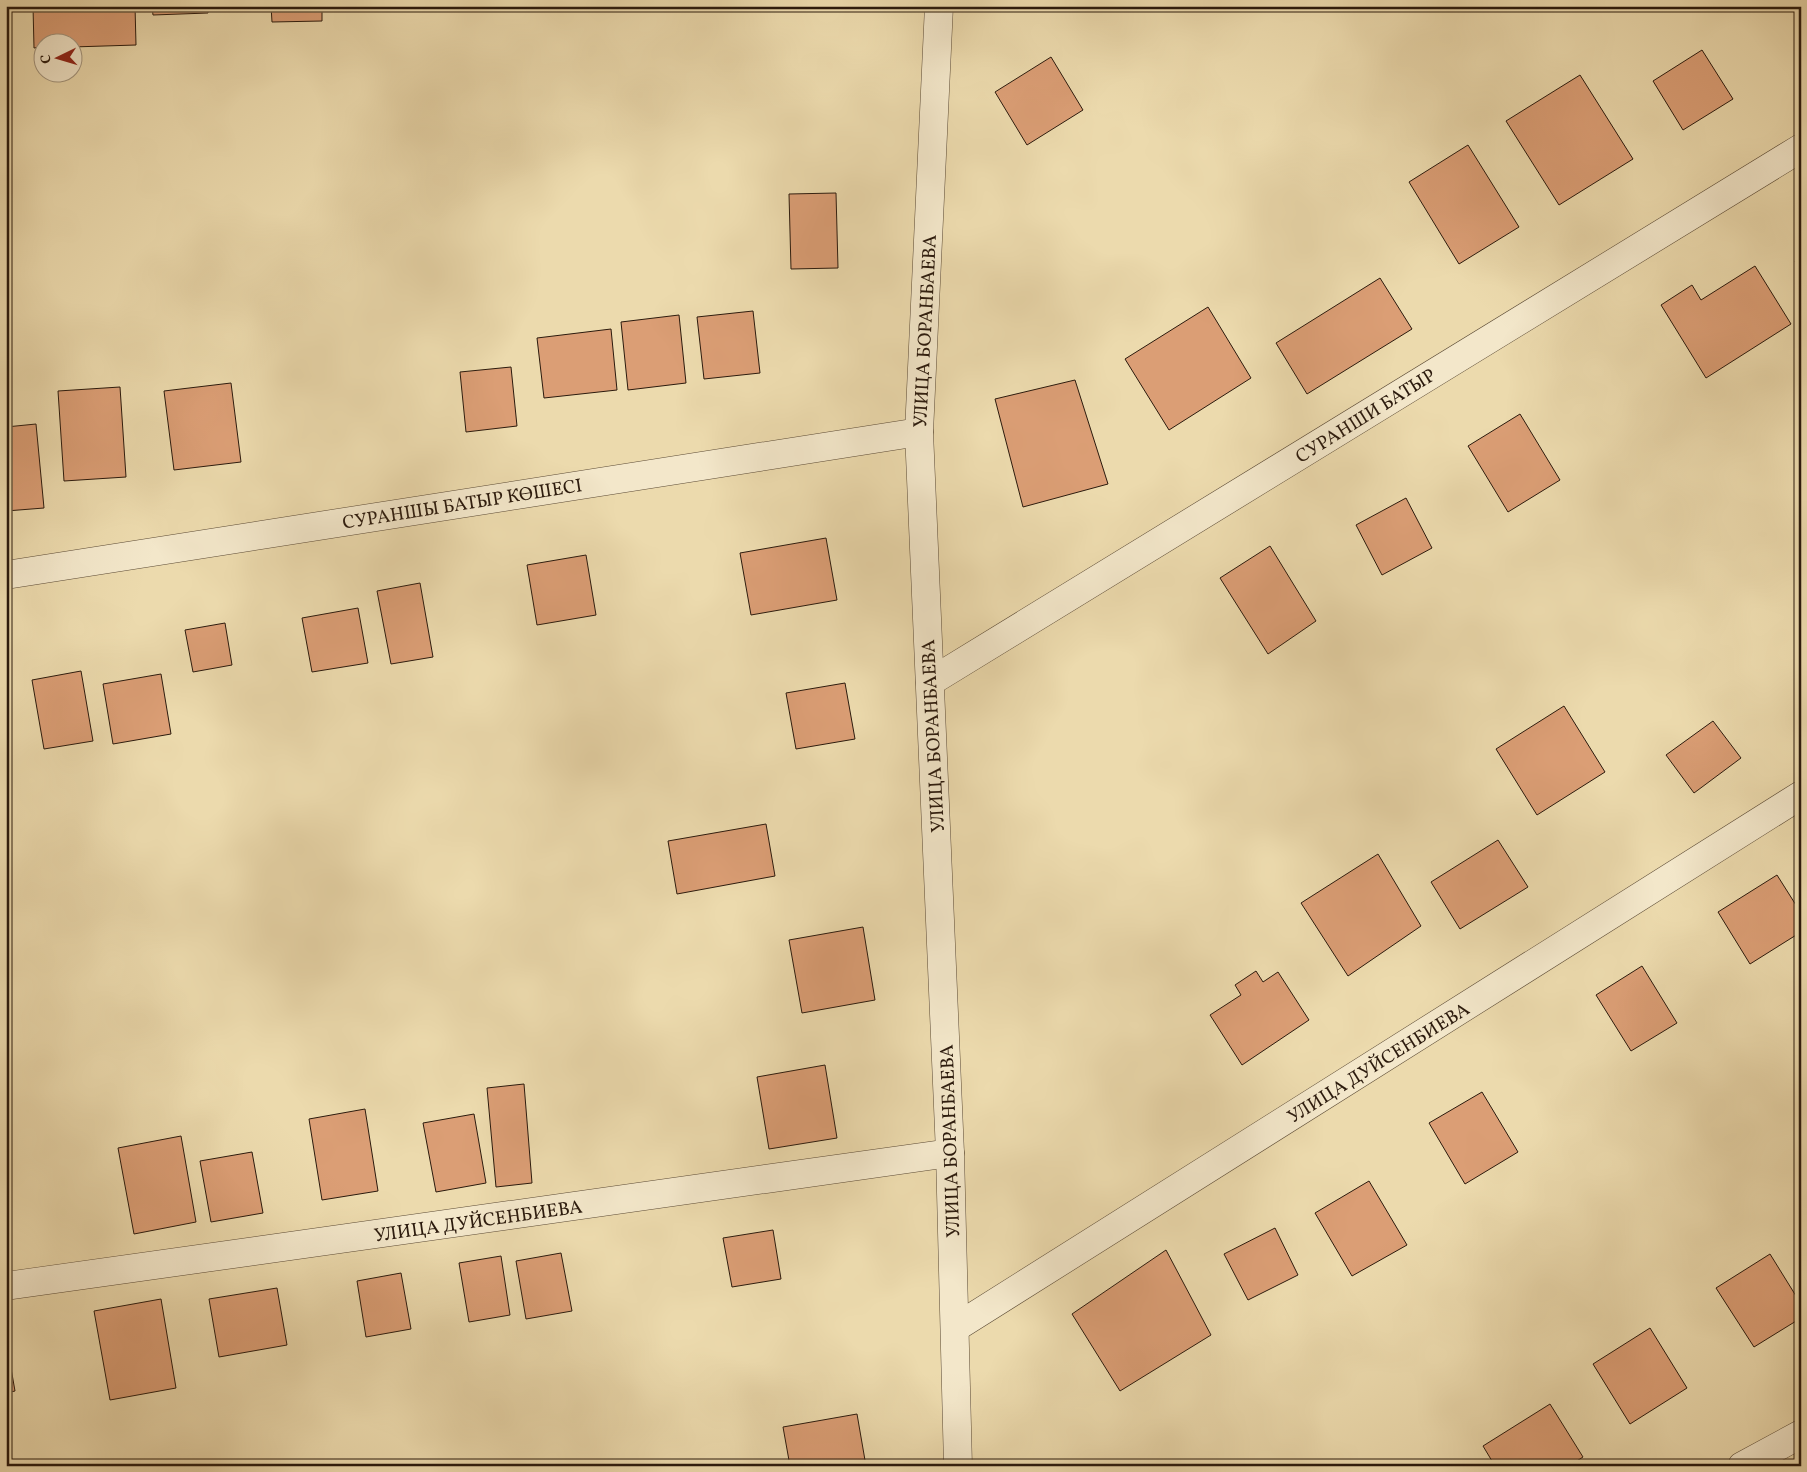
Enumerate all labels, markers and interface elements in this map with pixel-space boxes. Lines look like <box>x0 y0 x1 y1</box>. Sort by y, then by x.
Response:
north arrow <box>32 32 82 82</box>
text: С <box>37 54 56 64</box>
street label: УЛИЦА БОРАНБАЕВА <box>908 234 944 428</box>
street label: СУРАНШИ БАТЫР <box>1291 363 1441 470</box>
street label: СУРАНШЫ БАТЫР КӨШЕСІ <box>341 473 584 537</box>
street label: УЛИЦА БОРАНБАЕВА <box>916 639 952 833</box>
street label: УЛИЦА ДУЙСЕНБИЕВА <box>1283 997 1475 1130</box>
street label: УЛИЦА БОРАНБАЕВА <box>935 1044 967 1238</box>
street label: УЛИЦА ДУЙСЕНБИЕВА <box>372 1194 584 1249</box>

